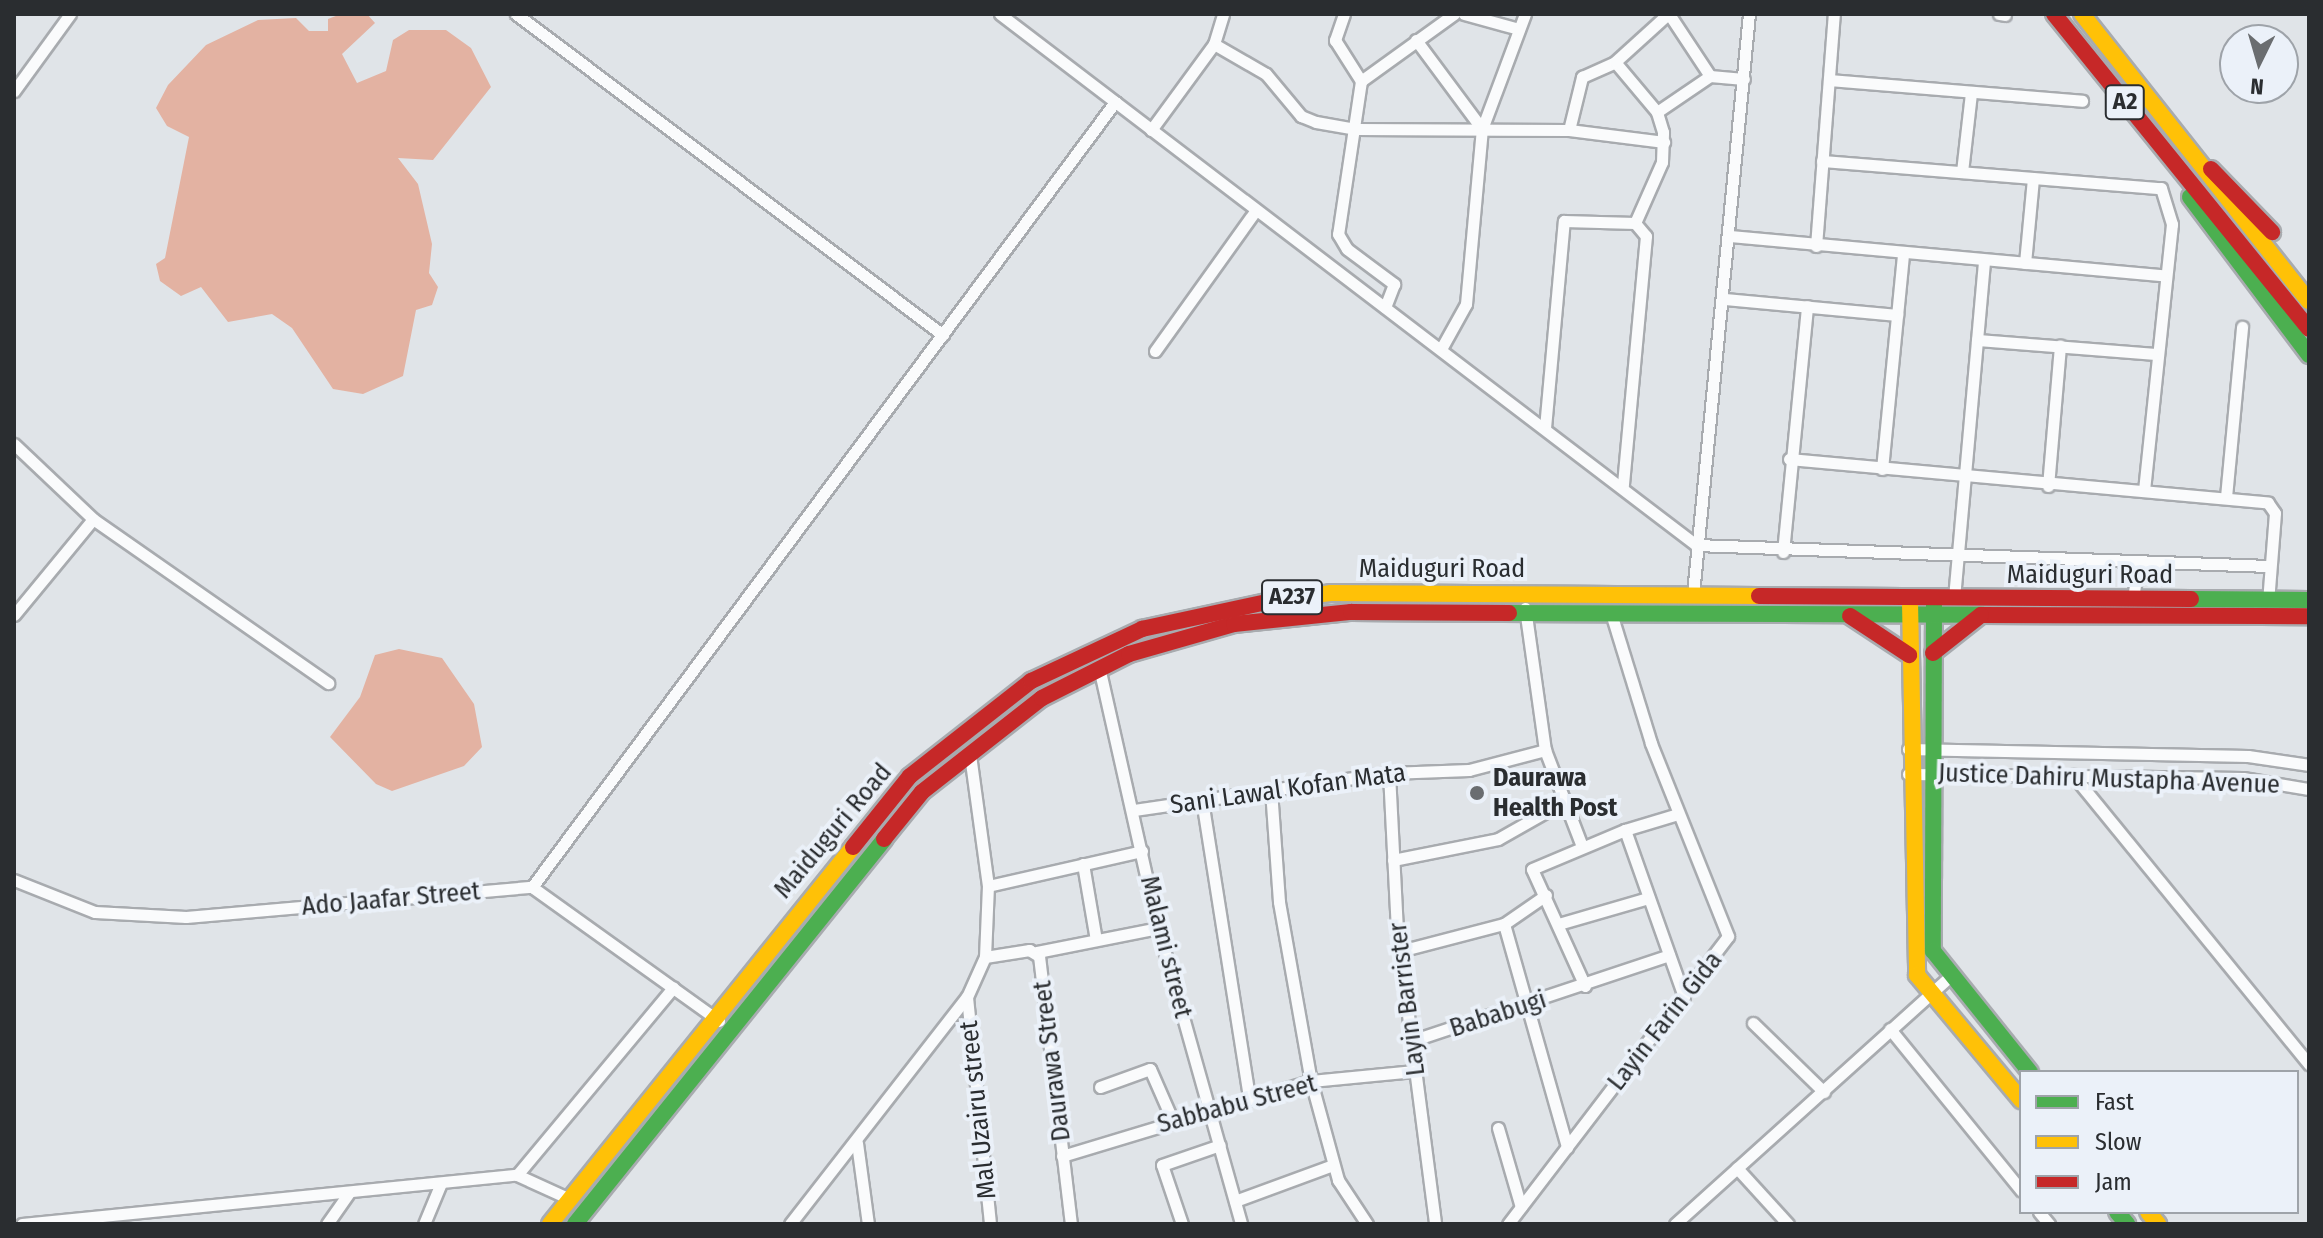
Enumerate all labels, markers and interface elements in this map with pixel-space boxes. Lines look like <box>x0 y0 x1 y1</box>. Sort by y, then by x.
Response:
north arrow <box>2219 24 2299 104</box>
text: N <box>2249 72 2265 100</box>
road number: A2 <box>2103 82 2147 122</box>
street label: Maiduguri Road <box>1359 553 1525 585</box>
street label: Maiduguri Road <box>2007 559 2173 591</box>
road number: A237 <box>1260 577 1324 617</box>
street label: Maiduguri Road <box>768 757 898 905</box>
street label: Sani Lawal Kofan Mata <box>1168 757 1408 821</box>
street label: Justice Dahiru Mustapha Avenue <box>1938 757 2280 801</box>
place label: Daurawa Health Post <box>1493 762 1617 824</box>
marker: Daurawa Health Post <box>1468 784 1486 802</box>
street label: Malami street <box>1133 873 1199 1021</box>
street label: Ado Jaafar Street <box>300 876 482 922</box>
street label: Layin Barrister <box>1382 920 1432 1078</box>
street label: Layin Farin Gida <box>1601 945 1729 1097</box>
street label: Daurawa Street <box>1027 979 1077 1143</box>
street label: Bababugi <box>1446 984 1550 1044</box>
street label: Mal Uzairu street <box>953 1019 1003 1201</box>
street label: Sabbabu Street <box>1154 1068 1320 1140</box>
legend <box>2019 1070 2299 1214</box>
text: Fast <box>2095 1088 2134 1116</box>
text: Slow <box>2095 1128 2141 1156</box>
text: Jam <box>2095 1168 2132 1196</box>

